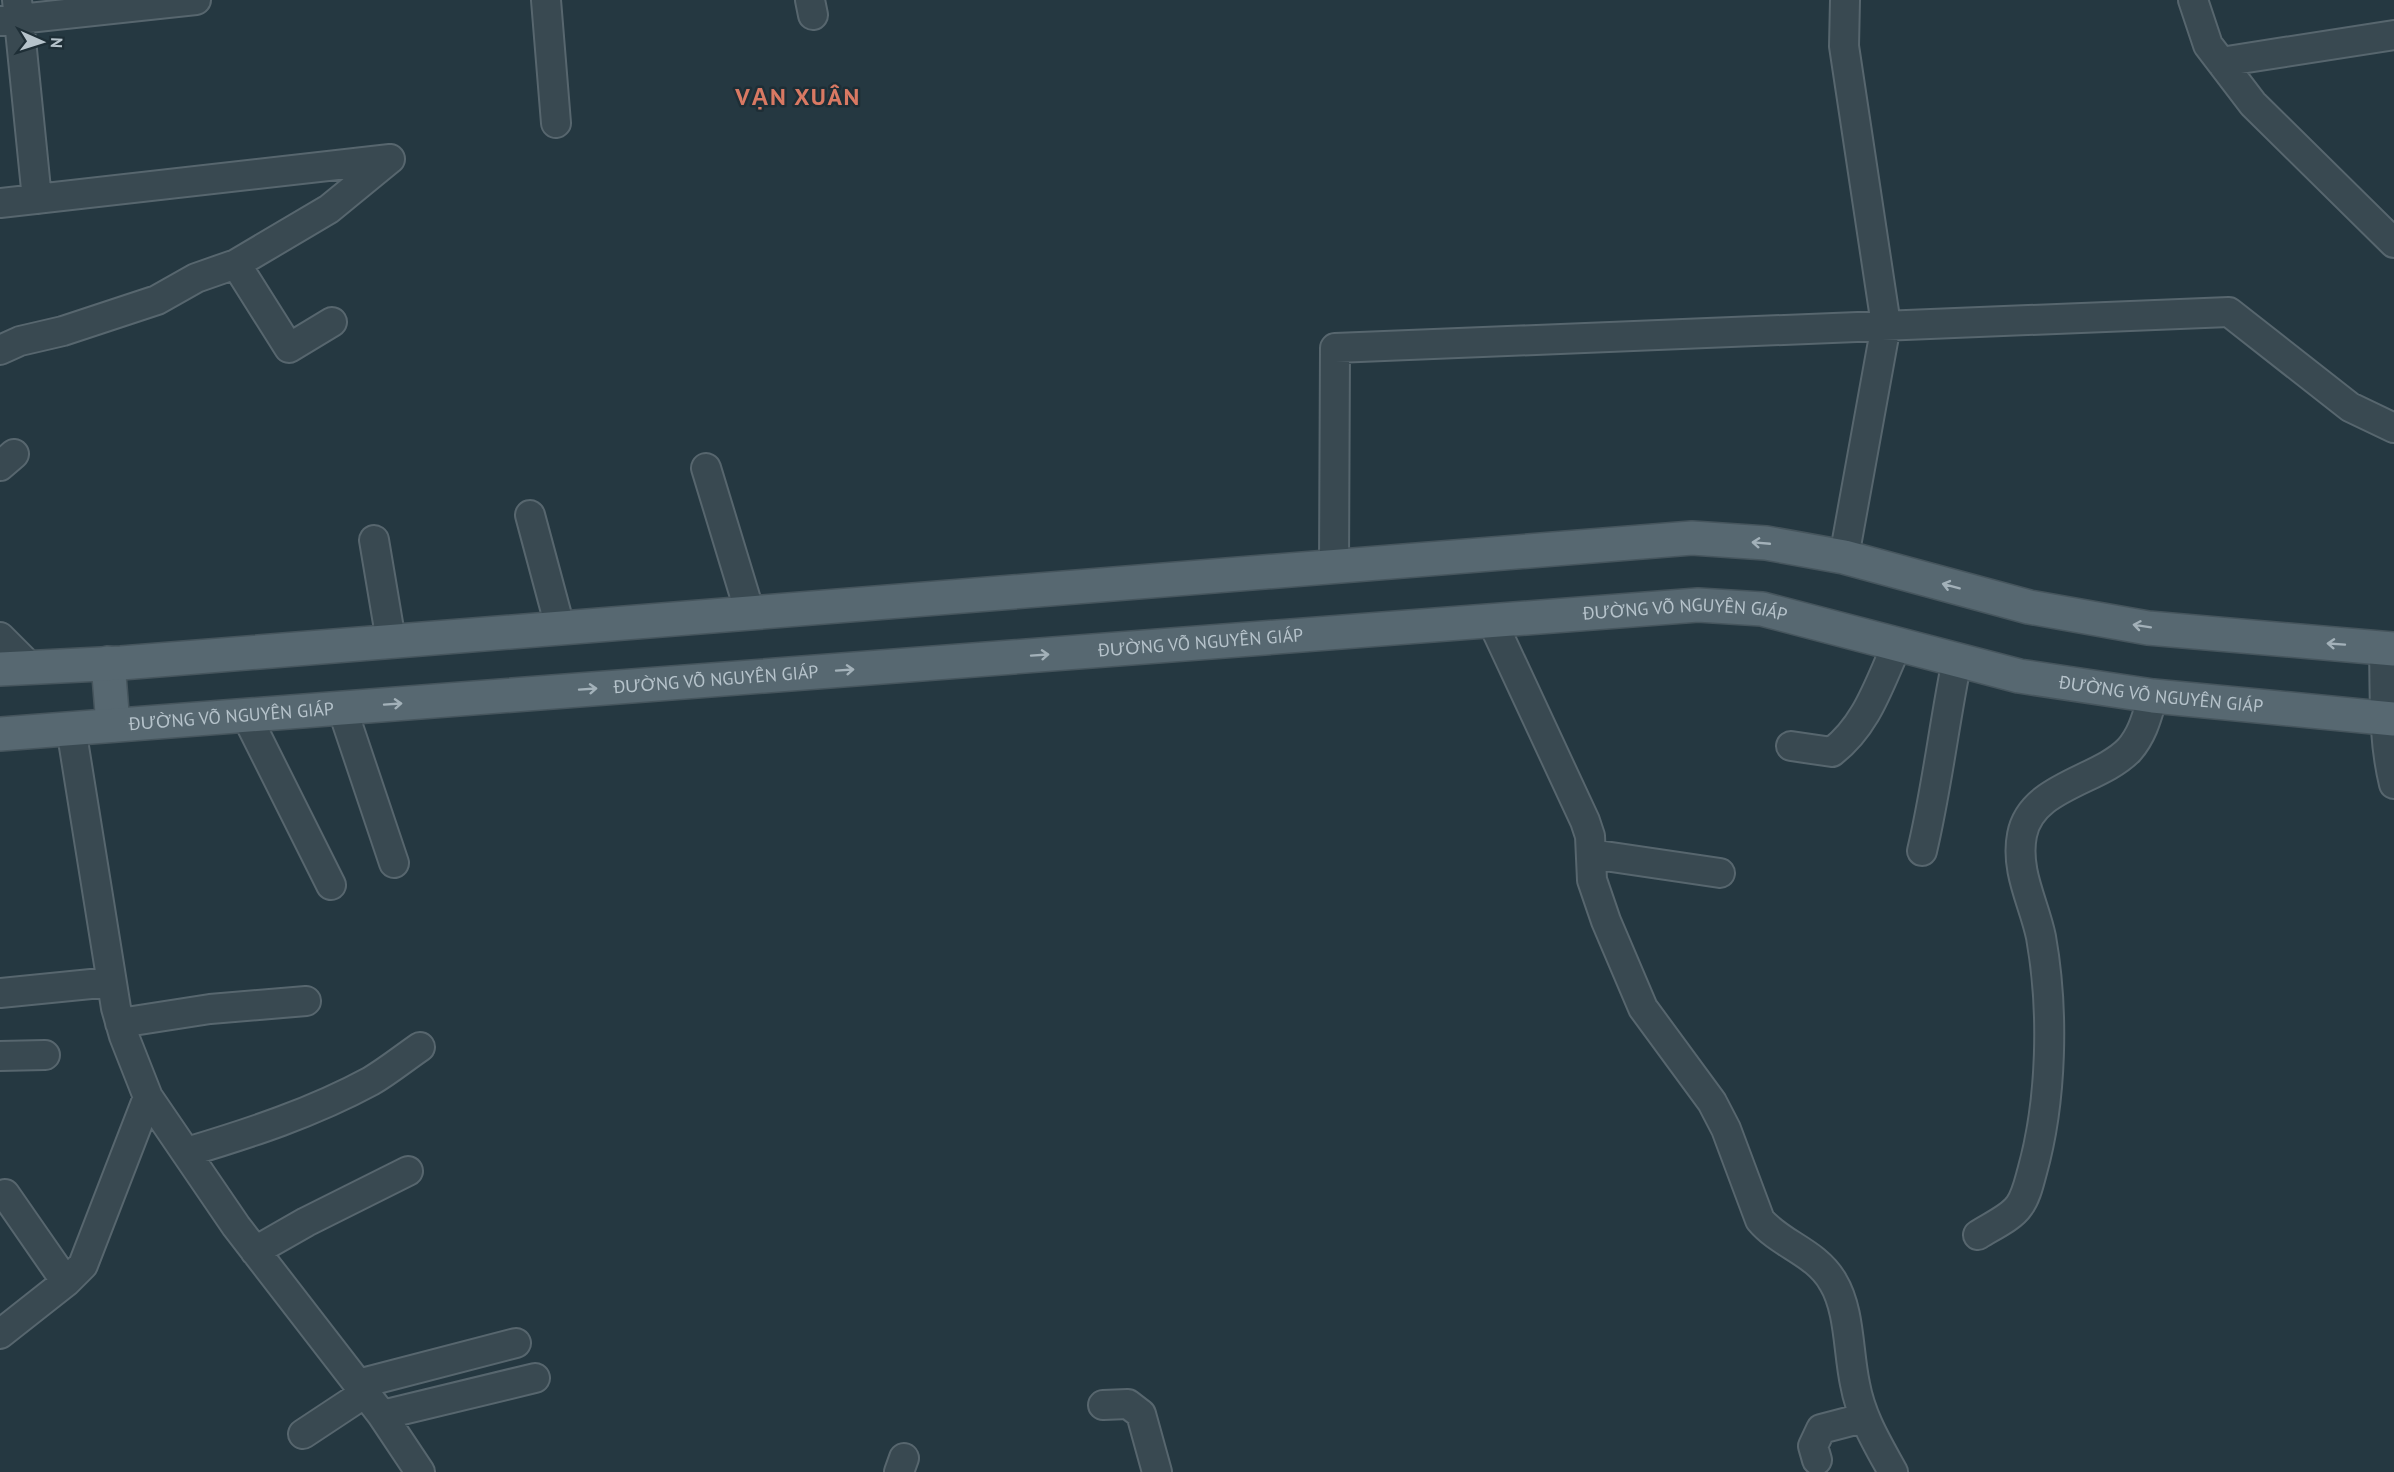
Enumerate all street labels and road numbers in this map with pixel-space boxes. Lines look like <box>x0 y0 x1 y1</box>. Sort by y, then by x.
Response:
street label: ĐƯỜNG VÕ NGUYÊN GIÁP <box>1581 593 1790 626</box>
street label: ĐƯỜNG VÕ NGUYÊN GIÁP <box>1096 623 1304 662</box>
street label: ĐƯỜNG VÕ NGUYÊN GIÁP <box>612 660 819 698</box>
street label: ĐƯỜNG VÕ NGUYÊN GIÁP <box>2057 670 2264 717</box>
street label: ĐƯỜNG VÕ NGUYÊN GIÁP <box>127 697 335 735</box>

